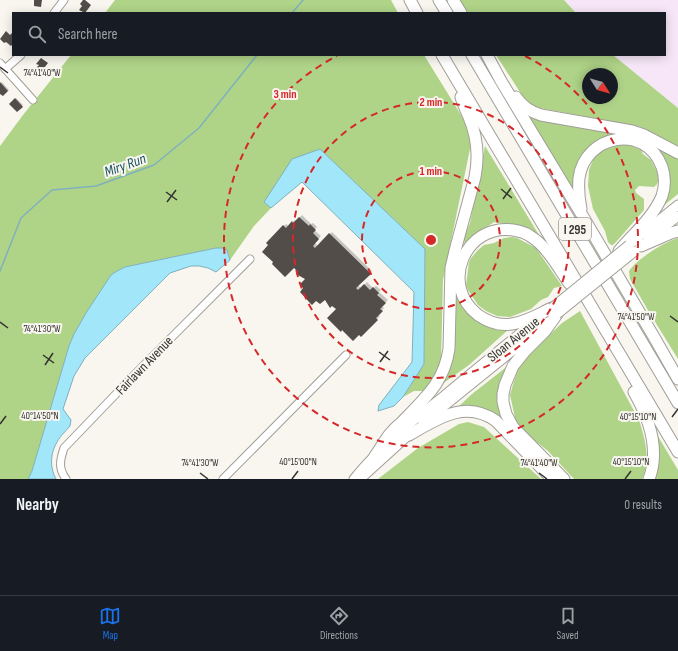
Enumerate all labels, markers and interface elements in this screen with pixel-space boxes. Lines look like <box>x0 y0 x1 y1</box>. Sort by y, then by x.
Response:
search box <box>12 12 666 56</box>
icon: search <box>26 23 48 45</box>
text: Search here <box>58 25 118 44</box>
text: 74°41'40"W <box>23 67 61 79</box>
north arrow <box>582 68 618 104</box>
text: 3 min <box>274 87 296 102</box>
text: 2 min <box>420 95 442 110</box>
water label: Miry Run <box>102 149 149 182</box>
text: 1 min <box>420 164 442 179</box>
road number: I 295 <box>559 218 591 240</box>
centre of rings <box>424 233 438 247</box>
text: 74°41'50"W <box>617 311 655 323</box>
street label: Sloan Avenue <box>484 313 543 366</box>
text: 74°41'30"W <box>23 323 61 335</box>
street label: Fairlawn Avenue <box>112 332 177 398</box>
text: 40°14'50"N <box>21 410 59 422</box>
text: 40°15'10"N <box>620 411 656 423</box>
text: 40°15'00"N <box>279 456 317 468</box>
text: 40°15'10"N <box>613 456 649 468</box>
text: 74°41'30"W <box>181 457 219 469</box>
text: 74°41'40"W <box>520 457 558 469</box>
text: Nearby <box>16 495 59 515</box>
text: 0 results <box>624 497 662 513</box>
tab: Map <box>99 605 121 642</box>
tab: Directions <box>320 605 358 642</box>
tab: Saved <box>557 605 579 642</box>

